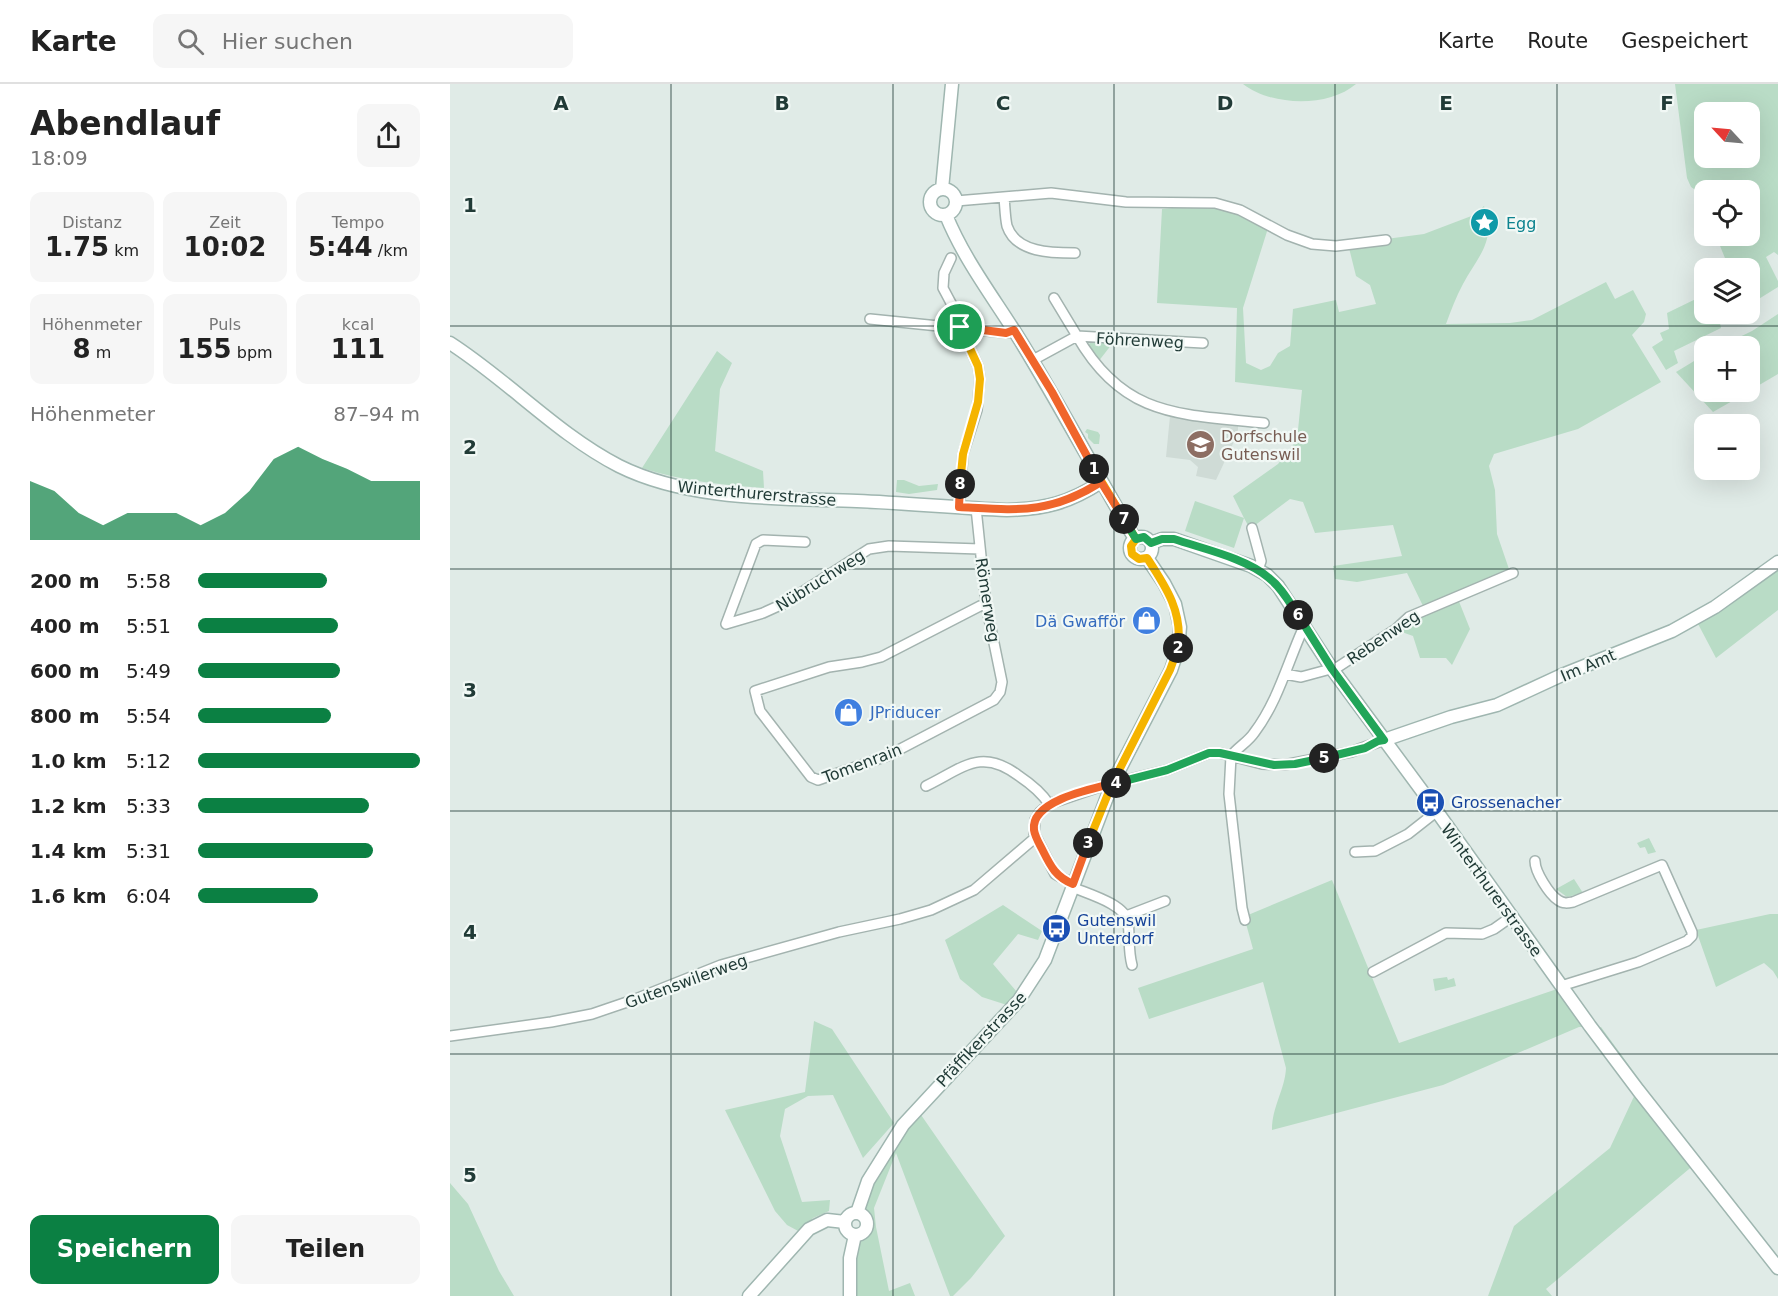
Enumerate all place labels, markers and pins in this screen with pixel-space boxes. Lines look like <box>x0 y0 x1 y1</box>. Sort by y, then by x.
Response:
place icon: Egg <box>1469 207 1501 239</box>
place label: Egg <box>1506 214 1536 233</box>
pin <box>934 301 985 352</box>
place label: Dorfschule Gutenswil <box>1221 427 1307 464</box>
school or university icon: Dorfschule Gutenswil <box>1184 429 1216 461</box>
pin: 1 <box>1079 454 1109 484</box>
pin: 8 <box>945 469 975 499</box>
pin: 7 <box>1109 504 1139 534</box>
pin: 6 <box>1283 600 1313 630</box>
shop icon: Dä Gwafför <box>1130 605 1162 637</box>
place label: Dä Gwafför <box>1035 612 1125 631</box>
pin: 2 <box>1163 633 1193 663</box>
shop icon: JPriducer <box>833 696 865 728</box>
place label: JPriducer <box>869 703 941 722</box>
pin: 5 <box>1309 743 1339 773</box>
pin: 4 <box>1101 768 1131 798</box>
bus stop icon: Grossenacher <box>1414 786 1446 818</box>
place label: Grossenacher <box>1451 793 1562 812</box>
pin: 3 <box>1073 828 1103 858</box>
place label: Gutenswil Unterdorf <box>1077 911 1156 948</box>
bus stop icon: Gutenswil Unterdorf <box>1040 913 1072 945</box>

